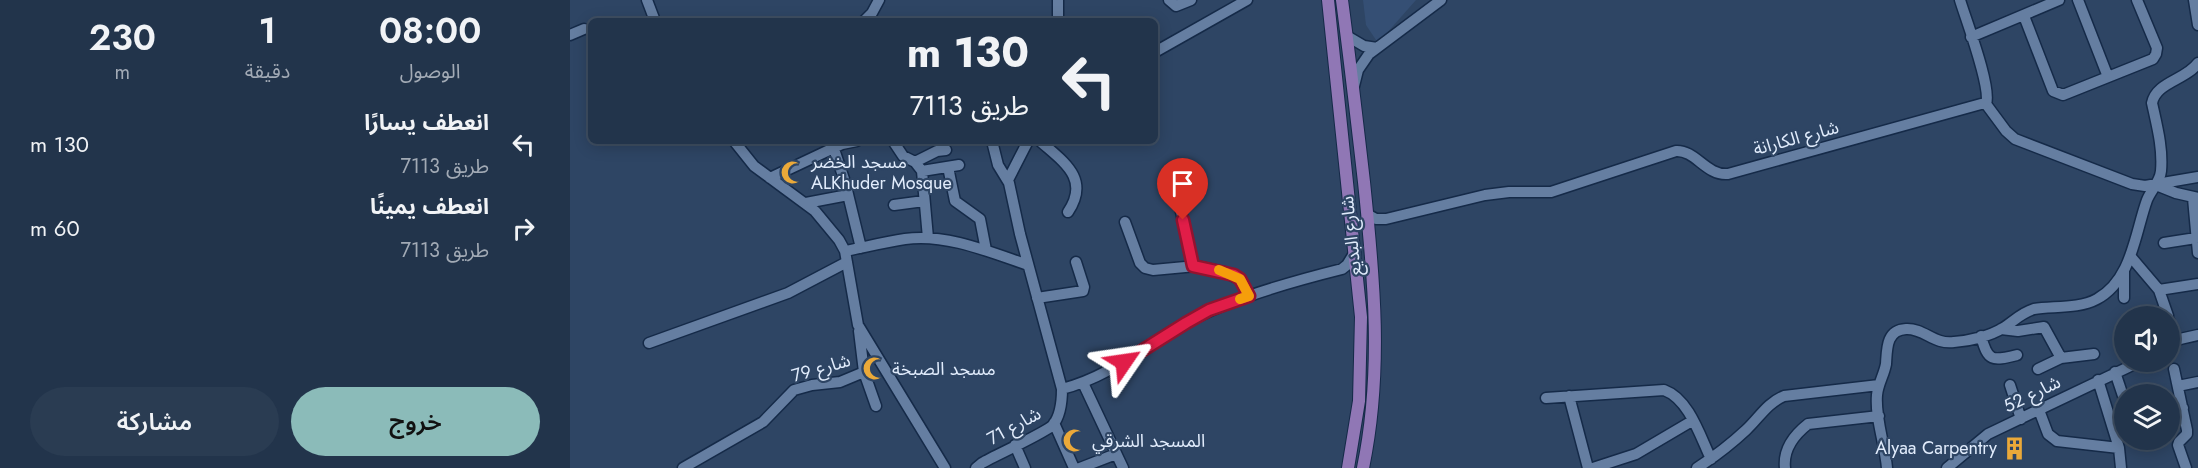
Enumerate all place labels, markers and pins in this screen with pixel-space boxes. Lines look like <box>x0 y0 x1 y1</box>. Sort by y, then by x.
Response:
place label: مسجد الخضر ALKhuder Mosque <box>810 149 952 196</box>
pin <box>1157 158 1208 220</box>
mosque icon: مسجد الخضر ALKhuder Mosque <box>780 159 806 185</box>
mosque icon: مسجد الصبخة <box>861 356 887 382</box>
place label: مسجد الصبخة <box>892 356 996 382</box>
mosque icon: المسجد الشرقي <box>1061 428 1087 454</box>
place label: المسجد الشرقي <box>1092 428 1205 454</box>
place label: Alyaa Carpentry <box>1875 435 1997 461</box>
building icon: Alyaa Carpentry <box>2002 435 2028 461</box>

